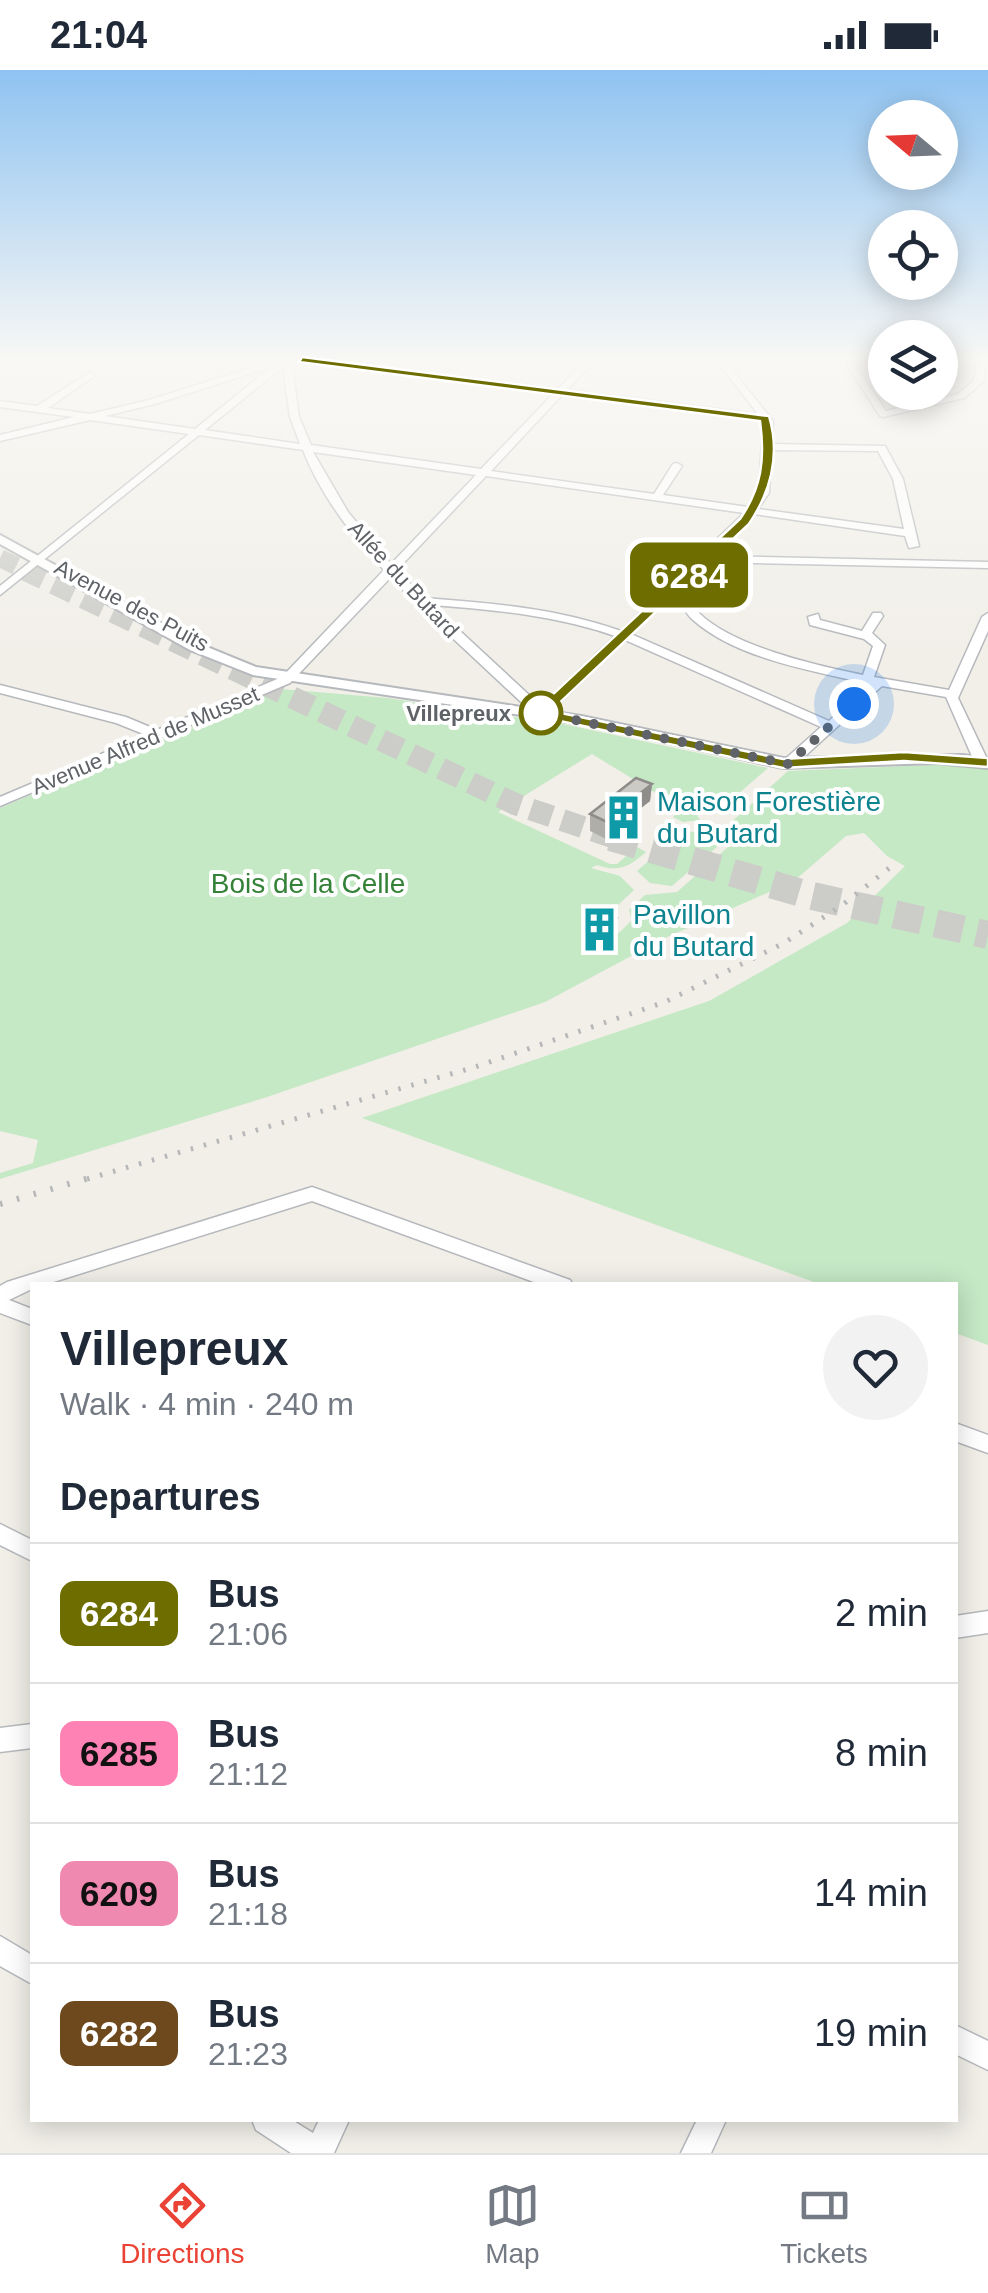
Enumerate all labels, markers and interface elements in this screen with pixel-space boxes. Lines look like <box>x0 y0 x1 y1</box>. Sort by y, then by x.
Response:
text: 21:04 <box>50 14 147 56</box>
north arrow <box>868 100 958 190</box>
map controls <box>868 100 958 410</box>
button: locate <box>868 210 958 300</box>
button: layers <box>868 320 958 410</box>
street label: Allée du Butard <box>343 516 464 643</box>
line badge: 6284 <box>619 542 759 608</box>
street label: Avenue des Puits <box>50 554 213 657</box>
text: 6284 <box>650 556 728 595</box>
your location <box>829 679 879 729</box>
street label: Avenue Alfred de Musset <box>28 681 262 800</box>
marker: Villepreux <box>520 692 562 734</box>
place label: Villepreux <box>406 701 512 726</box>
place label: Maison Forestière du Butard <box>657 786 881 849</box>
building icon: Maison Forestière du Butard <box>600 793 648 841</box>
park label: Bois de la Celle <box>211 868 405 899</box>
place label: Pavillon du Butard <box>633 899 754 962</box>
building icon: Pavillon du Butard <box>576 906 624 954</box>
button: heart <box>823 1315 928 1420</box>
text: Villepreux <box>60 1322 289 1375</box>
text: Walk · 4 min · 240 m <box>60 1386 354 1422</box>
text: Departures <box>60 1476 261 1518</box>
text: Bus <box>208 1573 280 1615</box>
text: 2 min <box>835 1592 928 1634</box>
text: 6284 <box>80 1594 158 1633</box>
text: 21:06 <box>208 1616 288 1652</box>
text: Bus <box>208 1713 280 1755</box>
text: 8 min <box>835 1732 928 1774</box>
text: 6285 <box>80 1734 158 1773</box>
text: 21:12 <box>208 1756 288 1792</box>
text: Bus <box>208 1853 280 1895</box>
text: 14 min <box>814 1872 928 1914</box>
text: 6209 <box>80 1874 158 1913</box>
text: 21:18 <box>208 1896 288 1932</box>
text: Bus <box>208 1993 280 2035</box>
text: 19 min <box>814 2012 928 2054</box>
text: 6282 <box>80 2014 158 2053</box>
text: 21:23 <box>208 2036 288 2072</box>
tab: Directions <box>120 2178 245 2270</box>
tab: Map <box>485 2178 540 2270</box>
tab: Tickets <box>780 2178 868 2270</box>

